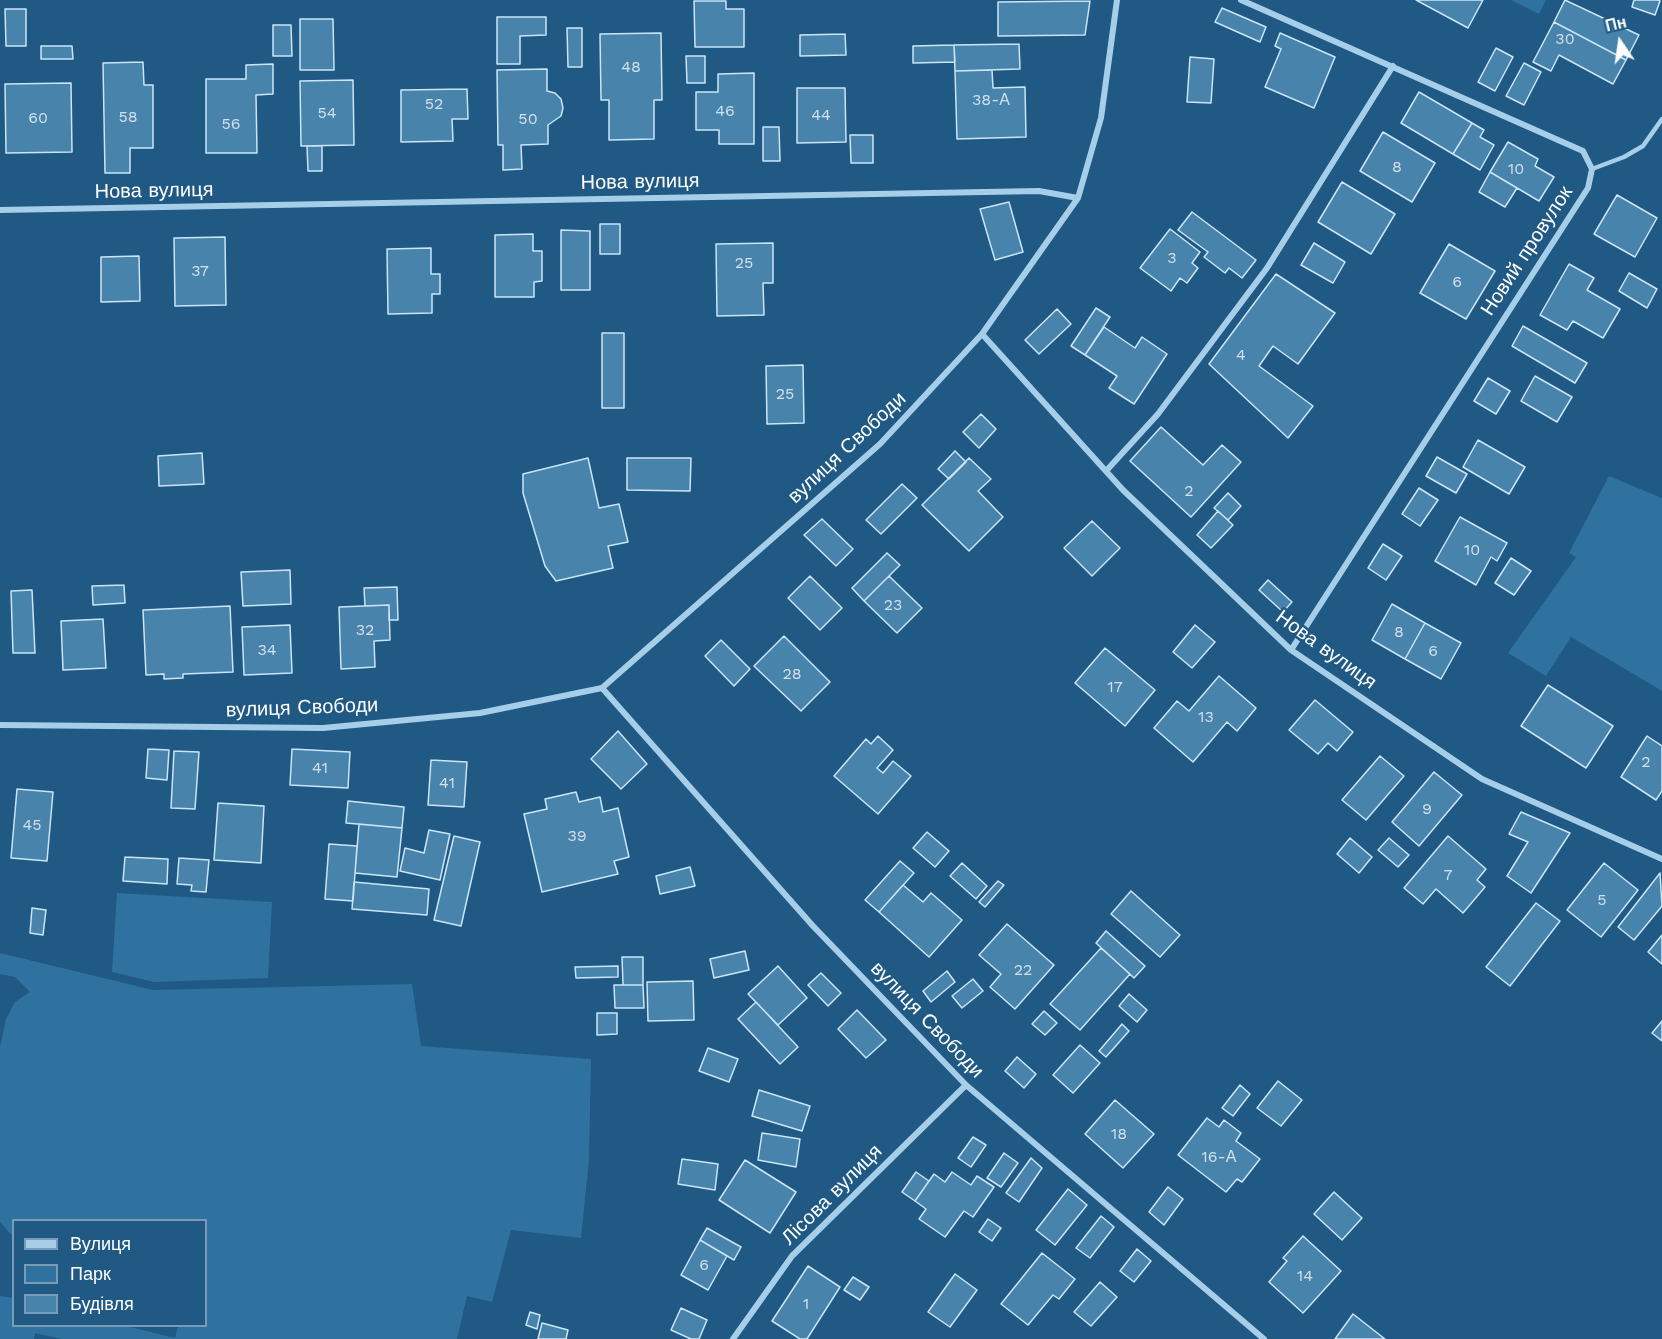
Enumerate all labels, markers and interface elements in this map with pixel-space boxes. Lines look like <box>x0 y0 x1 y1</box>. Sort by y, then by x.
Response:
north arrow <box>1590 12 1650 72</box>
text: Пн <box>1603 12 1628 36</box>
house number: 30 <box>1555 29 1575 49</box>
house number: 48 <box>621 57 641 77</box>
house number: 38-А <box>972 90 1010 110</box>
house number: 52 <box>425 94 443 114</box>
house number: 46 <box>715 101 735 121</box>
house number: 54 <box>317 103 337 123</box>
house number: 44 <box>811 105 831 125</box>
house number: 58 <box>118 107 138 127</box>
house number: 60 <box>28 108 48 128</box>
house number: 50 <box>518 109 538 129</box>
house number: 56 <box>221 114 241 134</box>
house number: 8 <box>1392 157 1402 177</box>
house number: 10 <box>1508 159 1524 179</box>
street label: Нова вулиця <box>580 169 700 195</box>
street label: Нова вулиця <box>94 178 214 204</box>
street label: Новий провулок <box>1476 182 1578 320</box>
house number: 3 <box>1167 248 1177 268</box>
house number: 25 <box>735 253 753 273</box>
house number: 37 <box>191 261 209 281</box>
house number: 6 <box>1452 272 1462 292</box>
house number: 4 <box>1236 345 1246 365</box>
house number: 25 <box>776 384 794 404</box>
street label: вулиця Свободи <box>783 387 911 509</box>
house number: 2 <box>1184 481 1194 501</box>
house number: 10 <box>1464 540 1480 560</box>
house number: 23 <box>884 595 902 615</box>
street label: Нова вулиця <box>1271 605 1381 695</box>
house number: 32 <box>356 620 374 640</box>
house number: 8 <box>1394 622 1404 642</box>
house number: 34 <box>257 640 277 660</box>
house number: 6 <box>1428 641 1438 661</box>
house number: 28 <box>782 664 802 684</box>
house number: 17 <box>1107 677 1123 697</box>
street label: вулиця Свободи <box>225 693 379 723</box>
house number: 13 <box>1198 707 1214 727</box>
house number: 2 <box>1641 752 1651 772</box>
house number: 41 <box>312 758 328 778</box>
house number: 41 <box>439 773 455 793</box>
house number: 9 <box>1422 799 1432 819</box>
house number: 45 <box>22 815 42 835</box>
house number: 39 <box>567 826 587 846</box>
house number: 7 <box>1444 865 1452 885</box>
house number: 5 <box>1597 890 1607 910</box>
street label: вулиця Свободи <box>865 957 989 1083</box>
house number: 22 <box>1014 960 1032 980</box>
house number: 18 <box>1111 1124 1127 1144</box>
street label: Лісова вулиця <box>777 1140 887 1250</box>
house number: 16-А <box>1202 1147 1236 1167</box>
legend <box>12 1219 207 1327</box>
text: Вулиця <box>70 1233 131 1254</box>
house number: 6 <box>699 1255 709 1275</box>
text: Парк <box>70 1263 111 1284</box>
house number: 14 <box>1297 1266 1313 1286</box>
text: Будівля <box>70 1293 134 1314</box>
house number: 1 <box>803 1294 809 1314</box>

